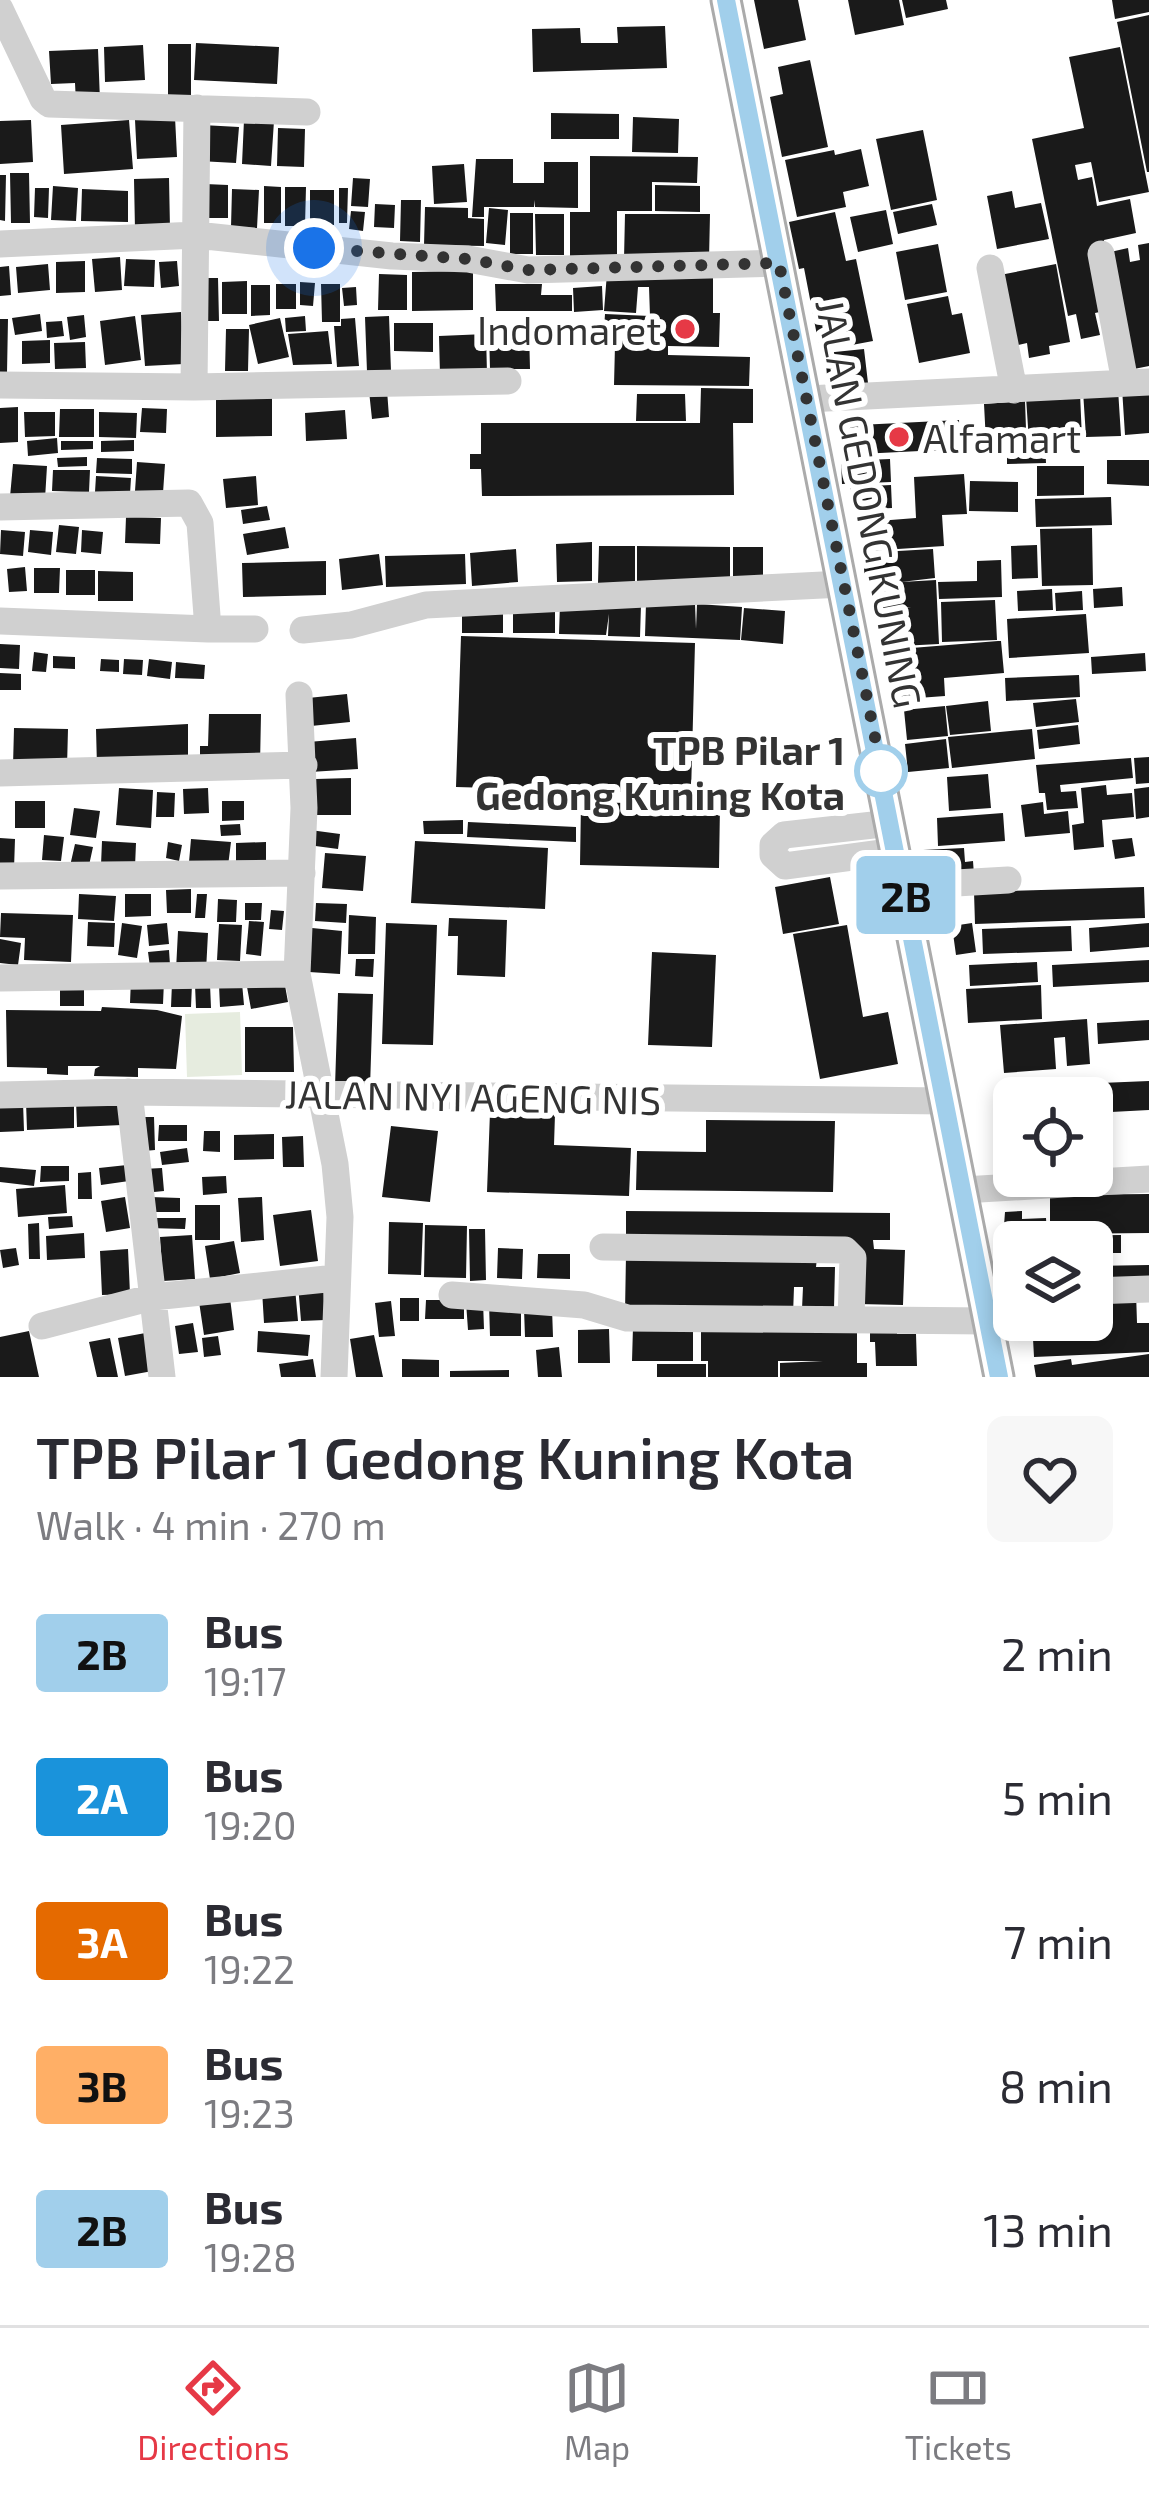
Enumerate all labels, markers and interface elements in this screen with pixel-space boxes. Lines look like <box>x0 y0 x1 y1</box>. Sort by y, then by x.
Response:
your location <box>284 218 344 278</box>
street label: JALAN GEDONG KUNING <box>807 294 933 712</box>
place label: Indomaret <box>477 306 661 353</box>
marker: Indomaret <box>672 316 698 342</box>
place label: Alfamart <box>923 414 1081 461</box>
marker: Alfamart <box>886 424 912 450</box>
place label: TPB Pilar 1 Gedong Kuning Kota <box>475 726 845 818</box>
marker: TPB Pilar 1 Gedong Kuning Kota <box>856 746 906 796</box>
line badge: 2B <box>852 856 960 934</box>
text: 2B <box>880 870 932 920</box>
street label: JALAN NYI AGENG NIS <box>284 1069 662 1123</box>
map controls <box>993 1077 1113 1341</box>
button: locate <box>993 1077 1113 1197</box>
button: layers <box>993 1221 1113 1341</box>
button: heart <box>987 1416 1113 1542</box>
text: TPB Pilar 1 Gedong Kuning Kota <box>36 1422 855 1490</box>
text: Walk · 4 min · 270 m <box>36 1501 386 1548</box>
text: Bus <box>204 1603 283 1657</box>
text: 2 min <box>1001 1626 1113 1680</box>
text: 2B <box>76 1628 128 1678</box>
text: 19:17 <box>204 1657 287 1704</box>
text: Bus <box>204 1747 283 1801</box>
text: 5 min <box>1002 1770 1113 1824</box>
text: 2A <box>76 1772 128 1822</box>
text: 19:20 <box>204 1801 296 1848</box>
text: Bus <box>204 1891 283 1945</box>
text: 7 min <box>1003 1914 1113 1968</box>
text: 3A <box>76 1916 128 1966</box>
text: 19:22 <box>204 1945 295 1992</box>
text: Bus <box>204 2035 283 2089</box>
text: 8 min <box>999 2058 1113 2112</box>
text: 3B <box>77 2060 127 2110</box>
text: 19:23 <box>204 2089 295 2136</box>
text: Bus <box>204 2179 283 2233</box>
text: 13 min <box>983 2202 1113 2256</box>
text: 2B <box>76 2204 128 2254</box>
text: 19:28 <box>204 2233 297 2280</box>
tab: Directions <box>137 2355 289 2467</box>
tab: Map <box>564 2355 630 2467</box>
tab: Tickets <box>905 2355 1012 2467</box>

